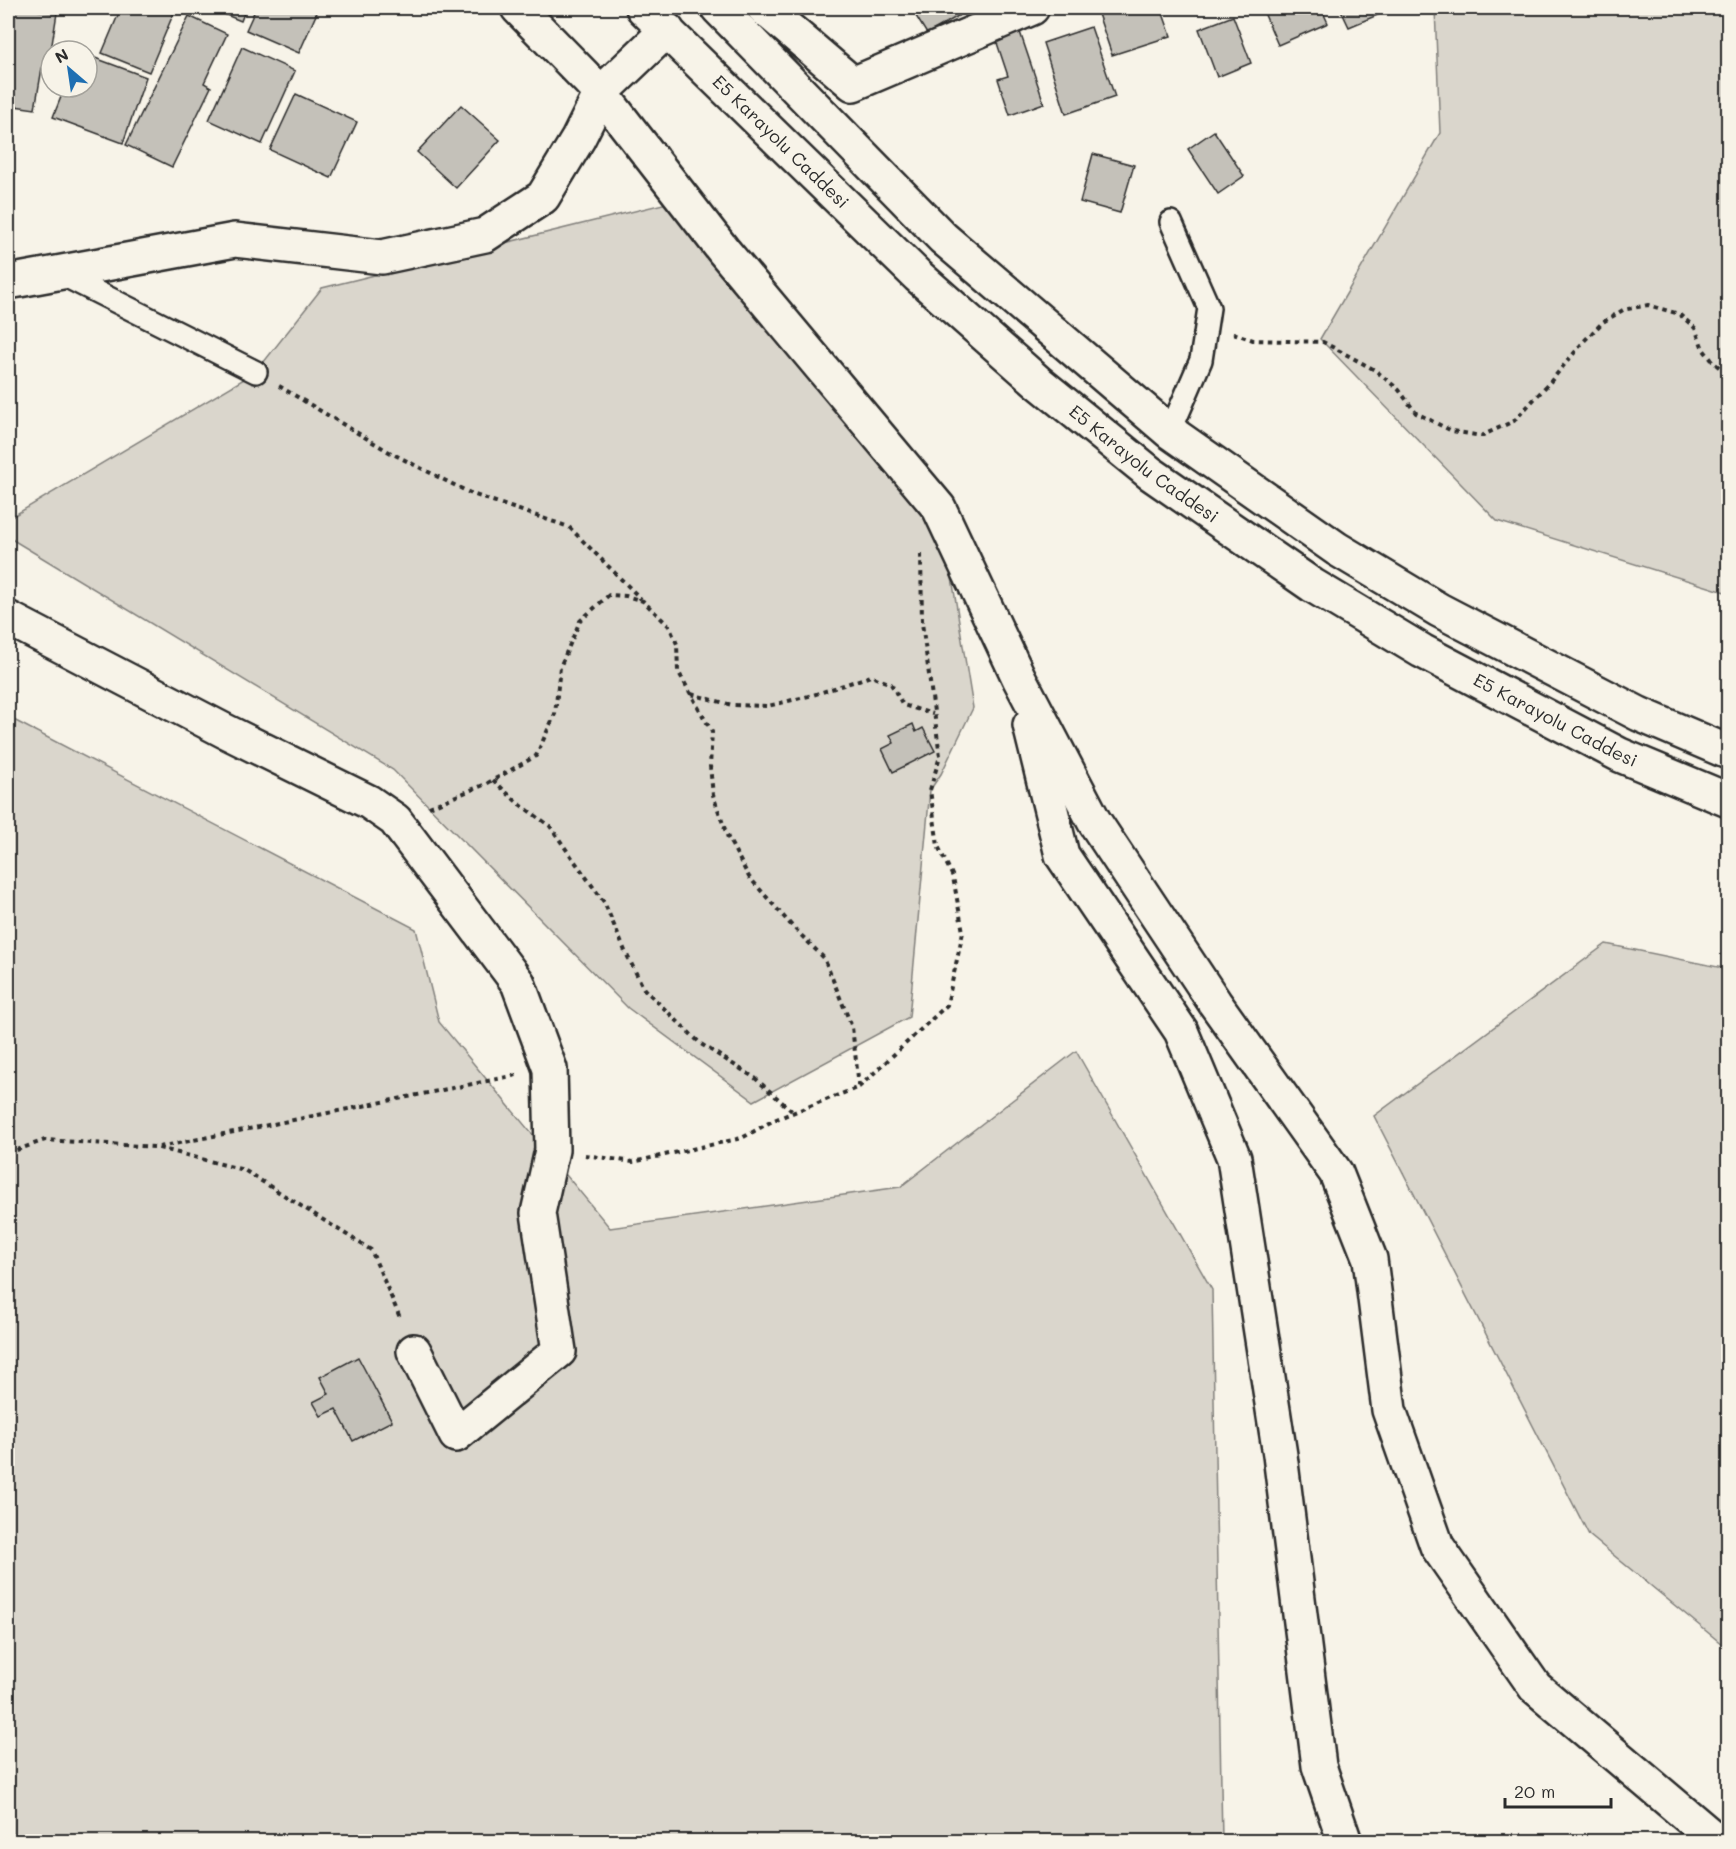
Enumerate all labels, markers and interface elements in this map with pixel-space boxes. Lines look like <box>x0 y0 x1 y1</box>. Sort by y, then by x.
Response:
north arrow <box>39 39 99 99</box>
text: N <box>51 43 72 68</box>
street label: E5 Karayolu Caddesi <box>708 69 855 213</box>
street label: E5 Karayolu Caddesi <box>1065 399 1224 528</box>
street label: E5 Karayolu Caddesi <box>1470 667 1641 772</box>
scale bar <box>1505 1771 1612 1809</box>
text: 20 m <box>1514 1779 1555 1803</box>

